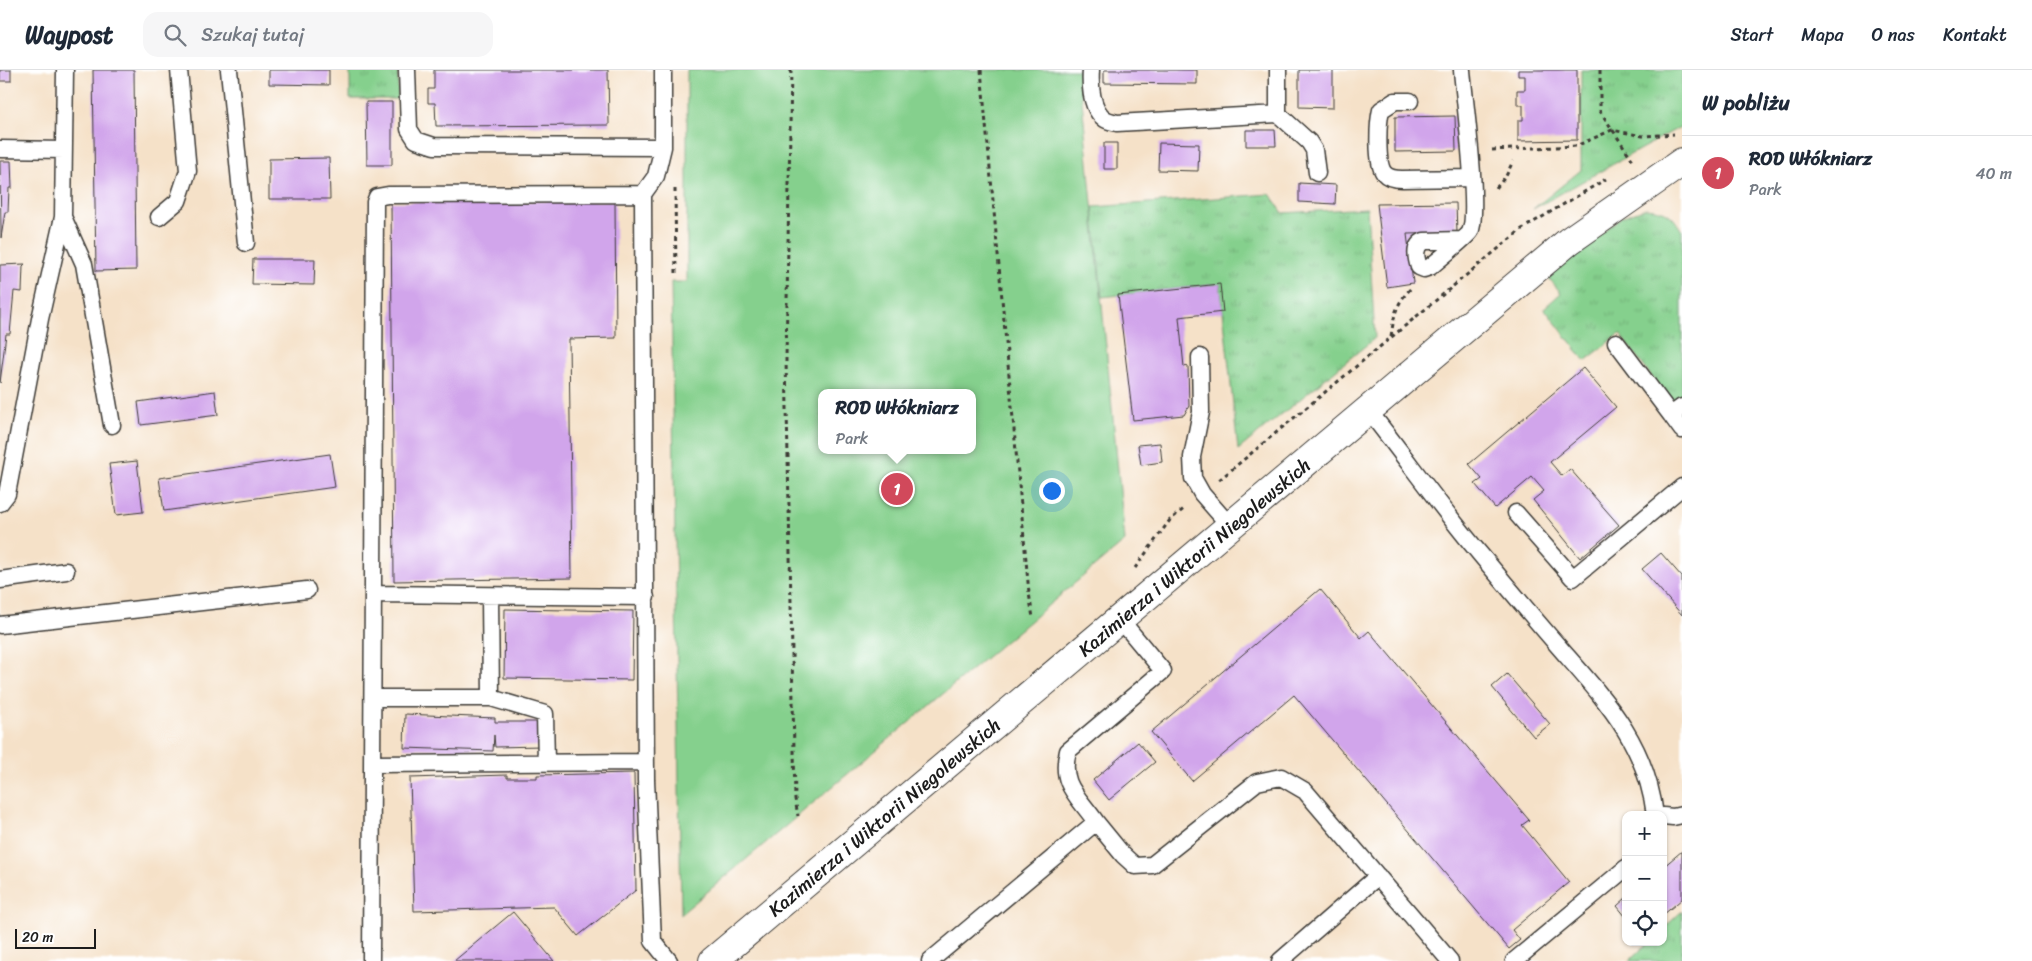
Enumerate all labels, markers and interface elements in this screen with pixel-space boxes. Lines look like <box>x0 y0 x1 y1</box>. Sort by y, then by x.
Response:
search box <box>143 12 493 57</box>
text: Waypost <box>25 14 113 56</box>
text: Szukaj tutaj <box>201 18 304 51</box>
text: Start <box>1730 19 1773 51</box>
text: Mapa <box>1801 19 1844 51</box>
text: O nas <box>1872 19 1915 51</box>
text: Kontakt <box>1943 19 2007 51</box>
icon: search <box>161 21 189 49</box>
text: W pobliżu <box>1702 84 1790 122</box>
text: ROD Włókniarz <box>1749 142 1872 175</box>
text: 1 <box>1715 159 1721 188</box>
text: 40 m <box>1975 159 2012 188</box>
text: Park <box>1749 175 1782 204</box>
popup <box>818 389 976 454</box>
text: ROD Włókniarz <box>835 391 959 424</box>
text: Park <box>835 424 868 453</box>
street label: Kazimierza i Wiktorii Niegolewskich <box>1070 450 1318 665</box>
pin: 1 <box>881 470 913 508</box>
your location <box>1039 478 1065 504</box>
street label: Kazimierza i Wiktorii Niegolewskich <box>760 710 1008 925</box>
map controls <box>1622 811 1667 946</box>
button: + <box>1622 811 1667 856</box>
button: − <box>1622 856 1667 901</box>
button: locate <box>1622 901 1667 946</box>
text: 20 m <box>22 925 53 950</box>
scale bar <box>15 926 96 949</box>

